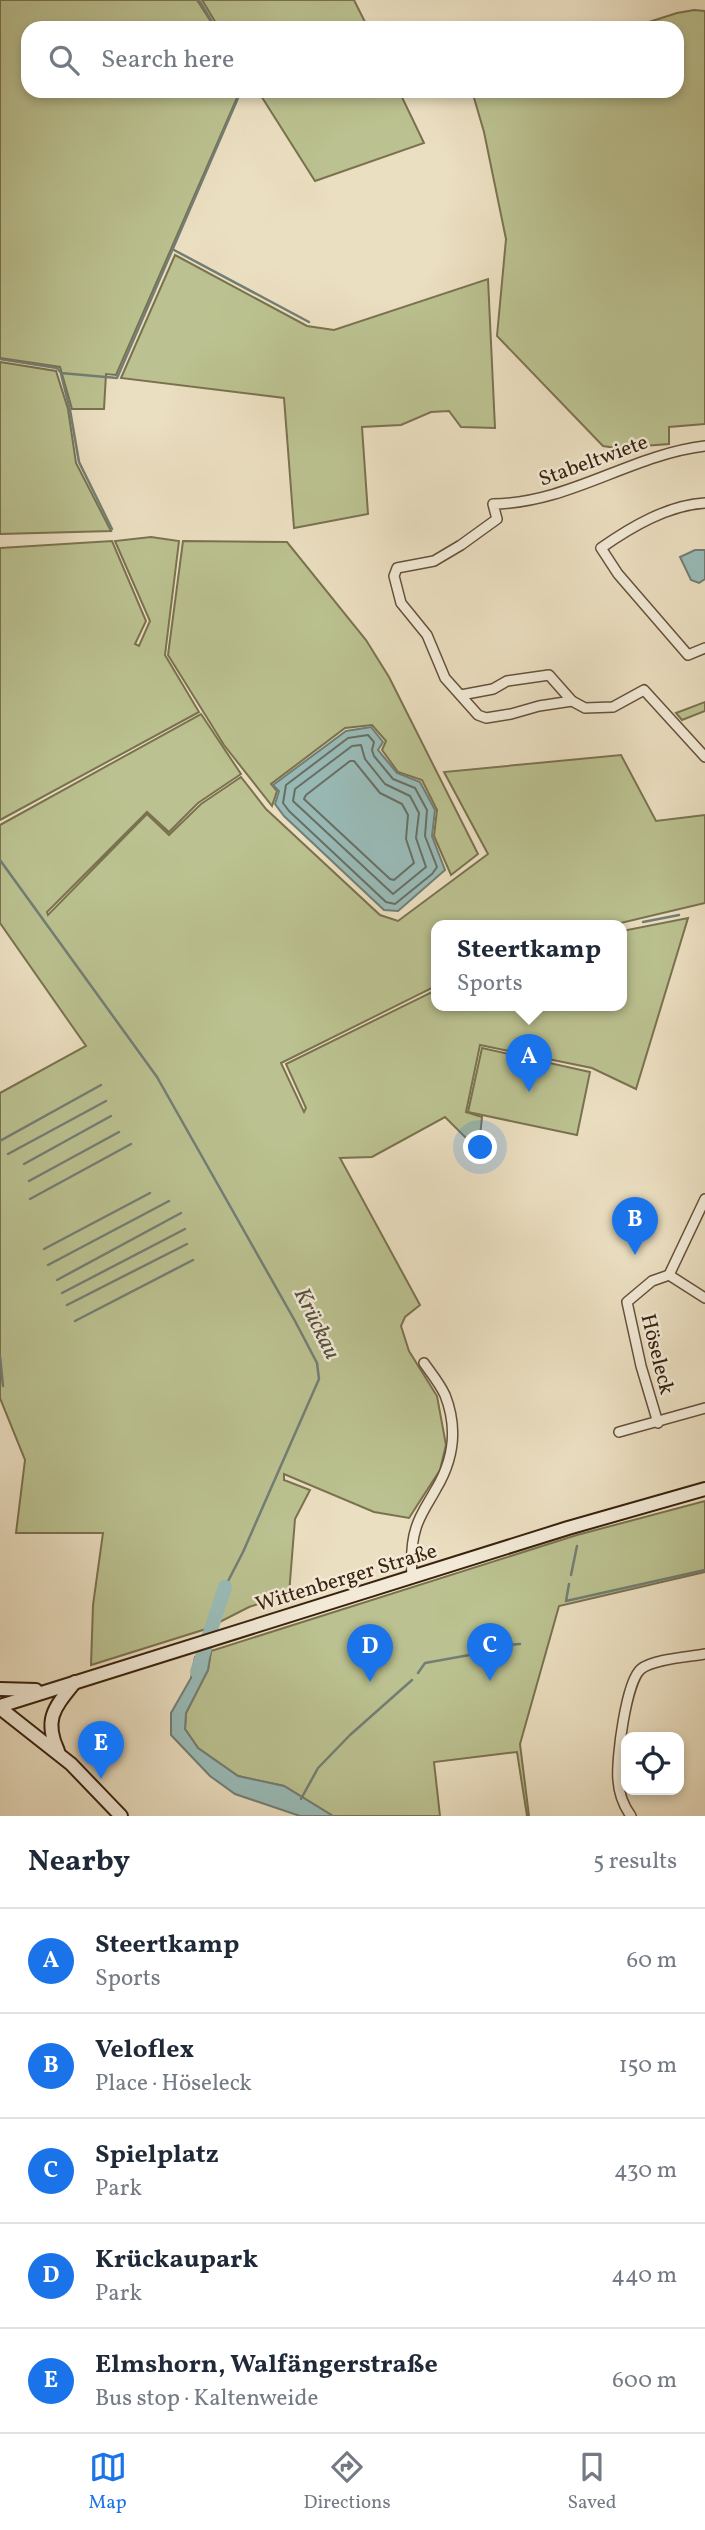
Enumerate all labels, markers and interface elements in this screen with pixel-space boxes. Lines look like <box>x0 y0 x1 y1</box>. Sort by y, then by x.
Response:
search box <box>21 21 684 98</box>
icon: search <box>45 41 83 79</box>
text: Search here <box>101 42 234 78</box>
street label: Stabeltwiete <box>535 428 652 495</box>
popup <box>431 920 627 1011</box>
text: Steertkamp <box>457 932 601 968</box>
text: Sports <box>457 968 522 1000</box>
pin: A <box>506 1034 552 1092</box>
your location <box>463 1130 497 1164</box>
pin: B <box>612 1197 658 1255</box>
water label: Krückau <box>285 1283 347 1365</box>
street label: Höseleck <box>632 1311 681 1398</box>
street label: Wittenberger Straße <box>252 1537 441 1620</box>
pin: C <box>467 1623 513 1681</box>
pin: D <box>347 1624 393 1682</box>
pin: E <box>78 1721 124 1779</box>
map controls <box>621 1732 684 1795</box>
button: locate <box>621 1732 684 1795</box>
text: Nearby <box>28 1841 130 1883</box>
text: 5 results <box>593 1846 677 1878</box>
text: Steertkamp <box>95 1927 239 1963</box>
text: A <box>43 1945 59 1977</box>
text: 60 m <box>627 1945 677 1977</box>
text: Sports <box>95 1963 161 1995</box>
text: Veloflex <box>95 2032 194 2068</box>
text: B <box>43 2050 59 2082</box>
text: 150 m <box>619 2050 677 2082</box>
text: Place · Höseleck <box>95 2068 252 2100</box>
text: Spielplatz <box>95 2137 219 2173</box>
text: C <box>44 2155 58 2187</box>
text: 430 m <box>614 2155 677 2187</box>
text: Park <box>95 2173 142 2205</box>
text: Krückaupark <box>95 2242 258 2278</box>
text: D <box>43 2260 59 2292</box>
text: 440 m <box>611 2260 677 2292</box>
text: Park <box>95 2278 142 2310</box>
text: Elmshorn, Walfängerstraße <box>95 2347 438 2383</box>
text: E <box>44 2365 58 2397</box>
text: 600 m <box>612 2365 677 2397</box>
text: Bus stop · Kaltenweide <box>95 2383 318 2415</box>
tab: Map <box>88 2448 127 2516</box>
tab: Directions <box>304 2448 391 2516</box>
tab: Saved <box>568 2448 616 2516</box>

